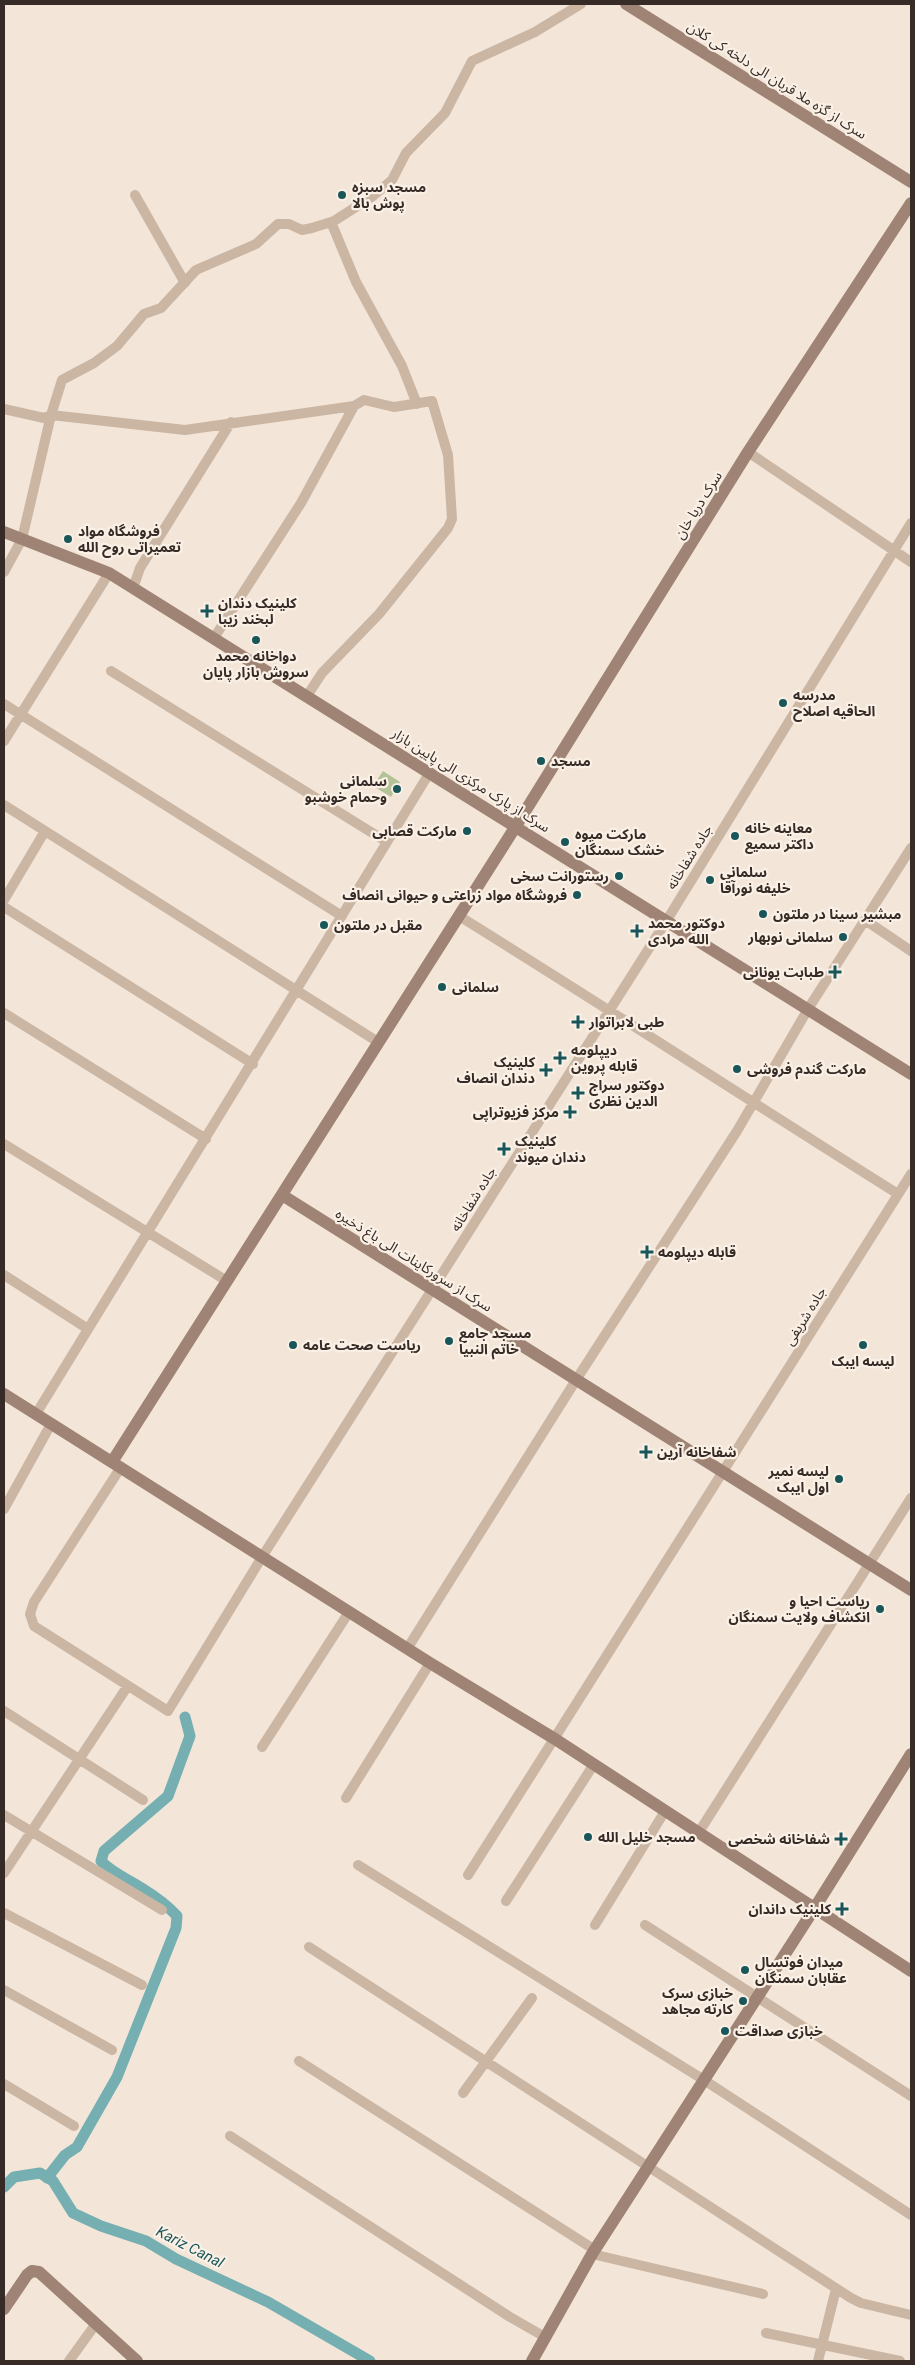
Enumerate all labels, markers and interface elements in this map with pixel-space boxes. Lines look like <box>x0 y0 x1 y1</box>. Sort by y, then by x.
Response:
street label: سرک از گزه ملا قربان الی دلخه کی کلان <box>684 18 870 143</box>
place label: مسجد سبزه پوش بالا <box>352 179 426 213</box>
marker: مسجد سبزه پوش بالا <box>336 189 348 201</box>
street label: سرک دریا خان <box>671 468 726 542</box>
place label: فروشگاه مواد تعمیراتی روح الله <box>78 523 181 558</box>
marker: فروشگاه مواد تعمیراتی روح الله <box>62 533 74 545</box>
place label: کلینیک دندان لبخند زیبا <box>218 595 297 628</box>
marker: کلینیک دندان لبخند زیبا <box>200 604 214 618</box>
marker: دواخانه محمد سروش بازار پایان <box>250 634 262 646</box>
place label: دواخانه محمد سروش بازار پایان <box>203 648 309 682</box>
place label: مدرسه الحاقیه اصلاح <box>793 687 875 722</box>
marker: مدرسه الحاقیه اصلاح <box>777 697 789 709</box>
street label: سرک از پارک مرکزی الی پایین بازار <box>387 724 553 837</box>
place label: مسجد <box>551 753 591 769</box>
marker: مسجد <box>535 755 547 767</box>
place label: سلمانی وحمام خوشبو <box>305 773 387 808</box>
marker: سلمانی وحمام خوشبو <box>391 783 403 795</box>
place label: معاینه خانه داکتر سمیع <box>745 820 814 854</box>
street label: جاده شفاخانه <box>663 822 715 892</box>
place label: مارکت قصابی <box>372 823 457 840</box>
marker: مارکت قصابی <box>461 825 473 837</box>
place label: مارکت میوه خشک سمنگان <box>575 826 664 858</box>
marker: معاینه خانه داکتر سمیع <box>729 830 741 842</box>
marker: مارکت میوه خشک سمنگان <box>559 836 571 848</box>
place label: سلمانی خلیفه نورآقا <box>720 864 791 897</box>
place label: رستورانت سخی <box>511 868 609 885</box>
marker: رستورانت سخی <box>613 870 625 882</box>
marker: سلمانی خلیفه نورآقا <box>704 874 716 886</box>
place label: فروشگاه مواد زراعتی و حیوانی انصاف <box>342 887 567 904</box>
marker: فروشگاه مواد زراعتی و حیوانی انصاف <box>571 889 583 901</box>
place label: مبشیر سینا در ملتون <box>773 906 901 923</box>
marker: مبشیر سینا در ملتون <box>757 908 769 920</box>
place label: دوکتور محمد الله مرادی <box>648 915 725 948</box>
place label: مقبل در ملتون <box>334 917 422 934</box>
marker: مقبل در ملتون <box>318 919 330 931</box>
marker: دوکتور محمد الله مرادی <box>630 924 644 938</box>
place label: سلمانی نوبهار <box>747 929 833 946</box>
marker: سلمانی نوبهار <box>837 931 849 943</box>
place label: طبابت یونانی <box>743 964 824 980</box>
marker: طبابت یونانی <box>828 965 842 979</box>
place label: سلمانی <box>452 979 499 995</box>
marker: سلمانی <box>436 981 448 993</box>
place label: طبی لابراتوار <box>588 1014 664 1031</box>
marker: طبی لابراتوار <box>571 1015 585 1029</box>
place label: دیپلومه قابله پروین <box>571 1042 638 1076</box>
marker: دیپلومه قابله پروین <box>553 1051 567 1065</box>
place label: کلینیک دندان انصاف <box>457 1054 536 1086</box>
place label: مارکت گندم فروشی <box>747 1061 866 1080</box>
marker: کلینیک دندان انصاف <box>539 1063 553 1077</box>
marker: مارکت گندم فروشی <box>731 1063 743 1075</box>
place label: دوکتور سراج الدین نظری <box>589 1077 665 1110</box>
marker: دوکتور سراج الدین نظری <box>571 1086 585 1100</box>
place label: مرکز فزیوتراپی <box>473 1104 559 1122</box>
marker: مرکز فزیوتراپی <box>563 1105 577 1119</box>
place label: کلینیک دندان میوند <box>515 1133 586 1165</box>
marker: کلینیک دندان میوند <box>497 1142 511 1156</box>
street label: جاده شفاخانه <box>447 1164 499 1234</box>
street label: سرک از سرورکاینات الی باغ ذخیره <box>331 1205 495 1317</box>
place label: قابله دیپلومه <box>658 1244 736 1262</box>
marker: قابله دیپلومه <box>640 1245 654 1259</box>
street label: جاده شریفی <box>781 1284 830 1349</box>
place label: مسجد جامع خاتم النبیا <box>459 1325 531 1360</box>
marker: مسجد جامع خاتم النبیا <box>443 1335 455 1347</box>
place label: ریاست صحت عامه <box>303 1337 421 1354</box>
marker: ریاست صحت عامه <box>287 1339 299 1351</box>
marker: لیسه ایبک <box>857 1339 869 1351</box>
place label: لیسه ایبک <box>832 1353 894 1369</box>
place label: شفاخانه آرین <box>657 1444 737 1461</box>
marker: شفاخانه آرین <box>639 1445 653 1459</box>
place label: لیسه نمیر اول ایبک <box>767 1463 829 1496</box>
marker: لیسه نمیر اول ایبک <box>833 1473 845 1485</box>
place label: ریاست احیا و انکشاف ولایت سمنگان <box>728 1593 870 1625</box>
marker: ریاست احیا و انکشاف ولایت سمنگان <box>874 1603 886 1615</box>
place label: مسجد خلیل الله <box>598 1829 696 1845</box>
marker: مسجد خلیل الله <box>582 1831 594 1843</box>
place label: شفاخانه شخصی <box>728 1831 830 1847</box>
marker: شفاخانه شخصی <box>834 1832 848 1846</box>
place label: کلینیک داندان <box>749 1901 832 1917</box>
marker: کلینیک داندان <box>835 1902 849 1916</box>
place label: میدان فوتسال عقابان سمنگان <box>755 1954 847 1986</box>
marker: میدان فوتسال عقابان سمنگان <box>739 1964 751 1976</box>
place label: خبازی سرک کارته مجاهد <box>662 1985 734 2018</box>
marker: خبازی سرک کارته مجاهد <box>737 1995 749 2007</box>
place label: خبازی صداقت <box>735 2023 823 2040</box>
marker: خبازی صداقت <box>719 2025 731 2037</box>
water label: Kariz Canal <box>153 2222 227 2272</box>

